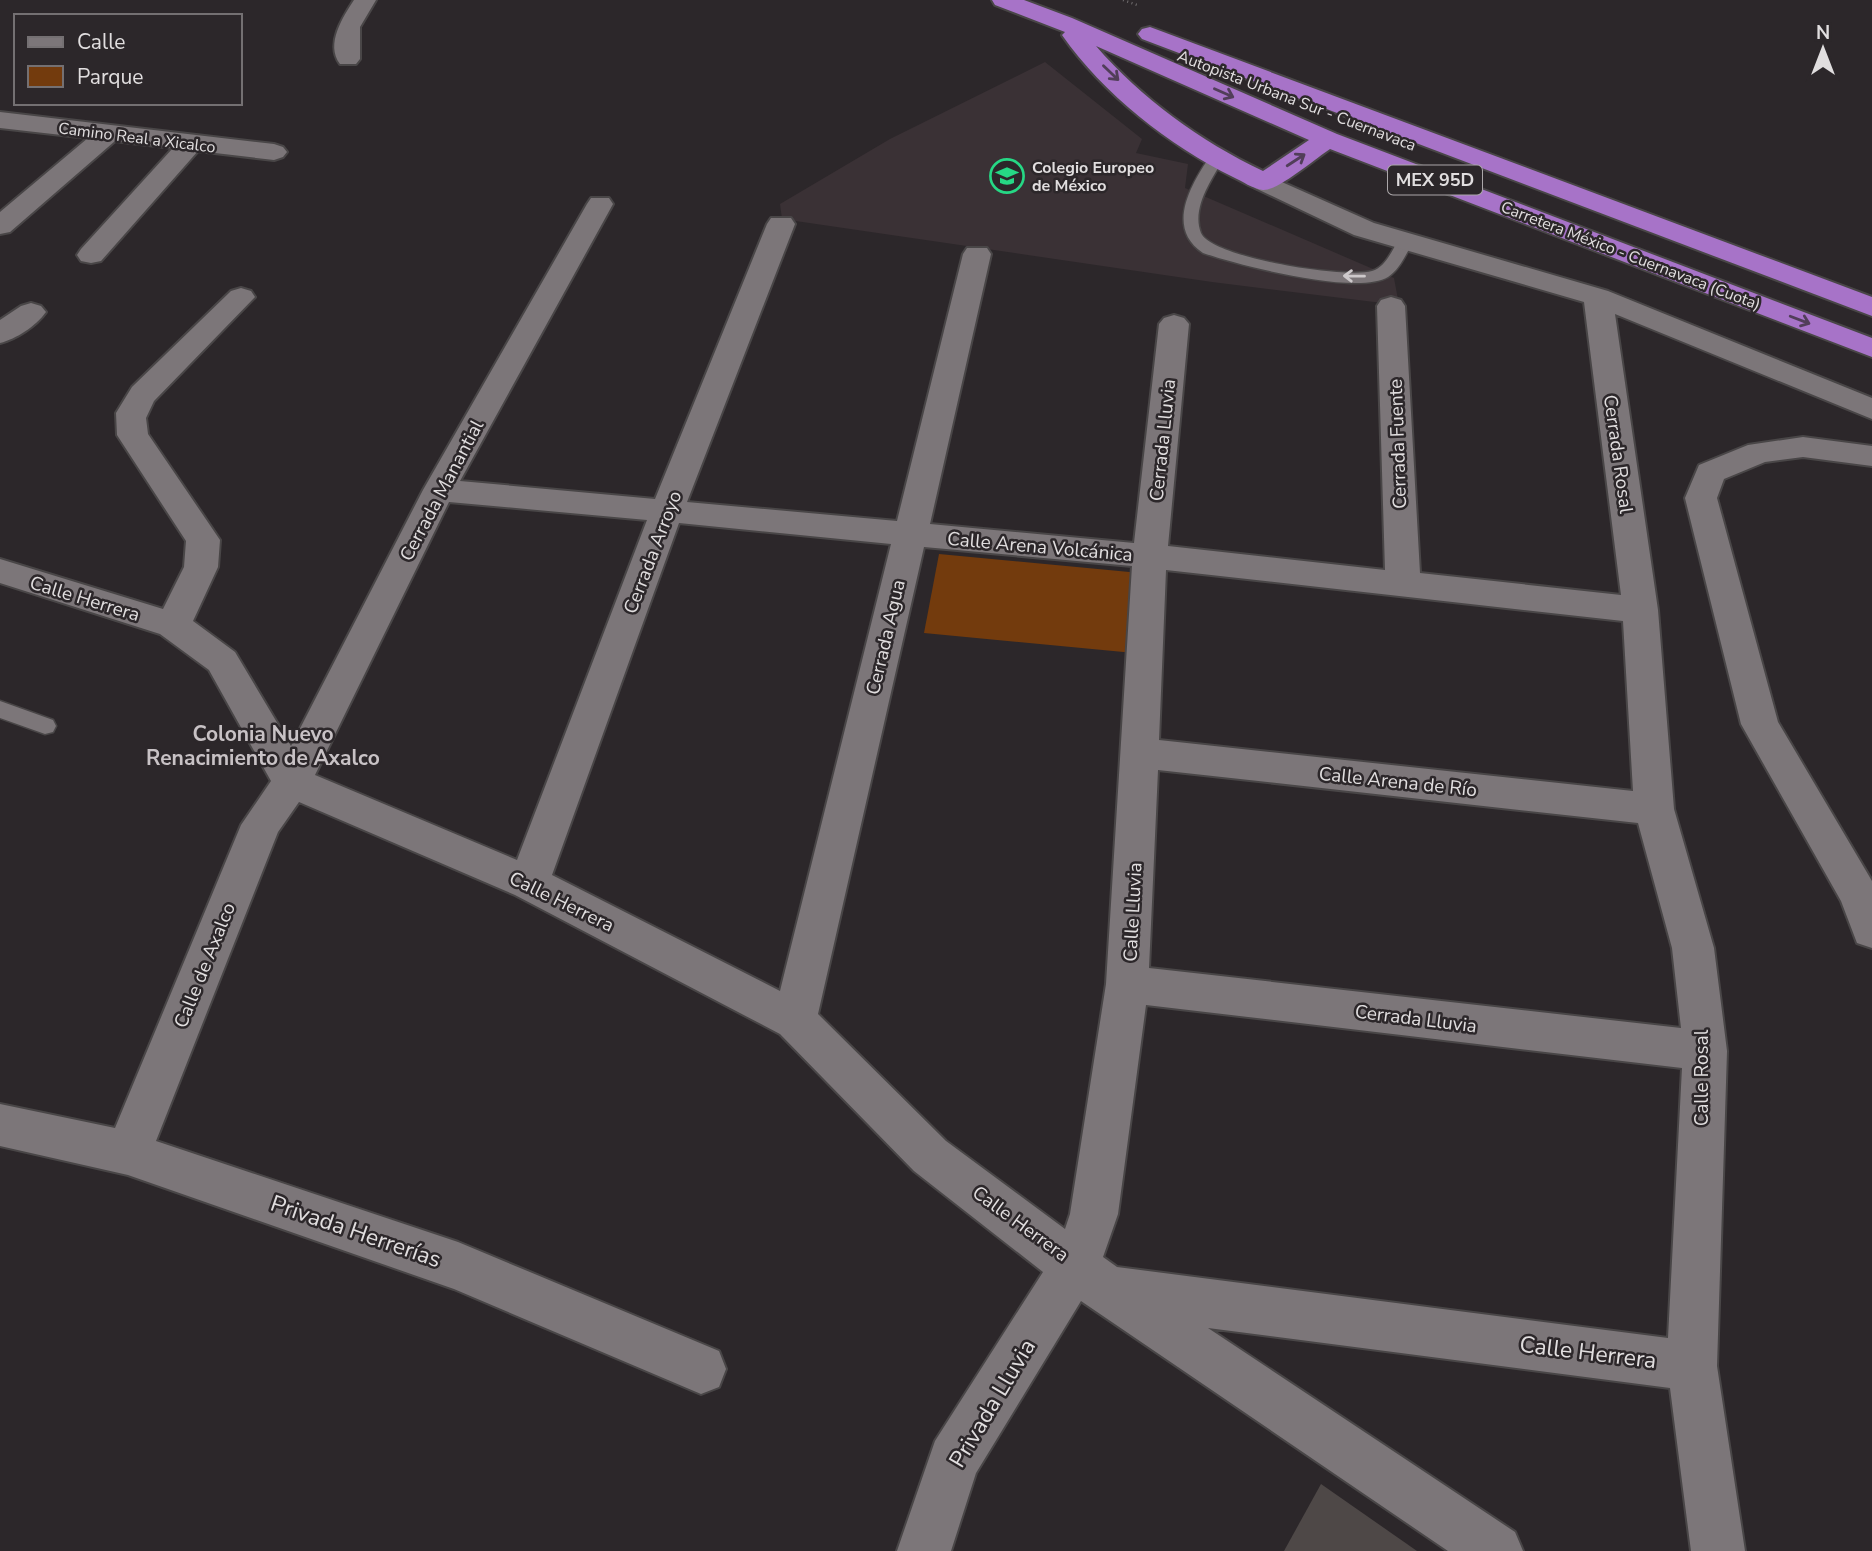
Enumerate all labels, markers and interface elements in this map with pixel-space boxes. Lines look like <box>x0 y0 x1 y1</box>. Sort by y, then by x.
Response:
legend <box>14 14 242 105</box>
north arrow <box>1788 14 1858 84</box>
text: N <box>1816 20 1830 46</box>
text: Calle <box>77 28 125 56</box>
street label: Autopista Urbana Sur - Cuernavaca <box>1174 45 1419 157</box>
text: Parque <box>77 63 144 91</box>
one-way arrow <box>1102 64 1119 81</box>
one-way arrow <box>1212 87 1234 100</box>
street label: Camino Real a Xicalco <box>57 117 217 159</box>
one-way arrow <box>1285 153 1305 167</box>
school or university icon: Colegio Europeo de México <box>988 157 1026 195</box>
place label: Colegio Europeo de México <box>1032 157 1154 197</box>
road number: MEX 95D <box>1388 166 1482 195</box>
street label: Carretera México - Cuernavaca (Cuota) <box>1498 196 1764 316</box>
one-way arrow <box>1342 269 1365 283</box>
one-way arrow <box>1788 314 1810 327</box>
street label: Cerrada Lluvia <box>1144 378 1182 502</box>
street label: Cerrada Fuente <box>1383 378 1413 510</box>
street label: Cerrada Rosal <box>1597 393 1639 516</box>
street label: Cerrada Manantial <box>394 415 490 566</box>
street label: Cerrada Arroyo <box>618 487 688 618</box>
street label: Calle Arena Volcánica <box>946 526 1134 568</box>
street label: Calle Herrera <box>27 570 143 628</box>
street label: Cerrada Agua <box>860 577 912 697</box>
district label: Colonia Nuevo Renacimiento de Axalco <box>146 720 380 772</box>
street label: Calle Arena de Río <box>1318 761 1478 803</box>
street label: Calle Lluvia <box>1117 862 1149 962</box>
street label: Calle Herrera <box>505 865 618 938</box>
street label: Calle de Axalco <box>168 899 242 1032</box>
street label: Cerrada Lluvia <box>1353 999 1478 1039</box>
street label: Calle Rosal <box>1689 1029 1715 1126</box>
street label: Calle Herrera <box>967 1180 1074 1268</box>
street label: Privada Herrerías <box>266 1188 445 1275</box>
street label: Calle Herrera <box>1518 1329 1658 1376</box>
street label: Privada Lluvia <box>942 1333 1043 1473</box>

